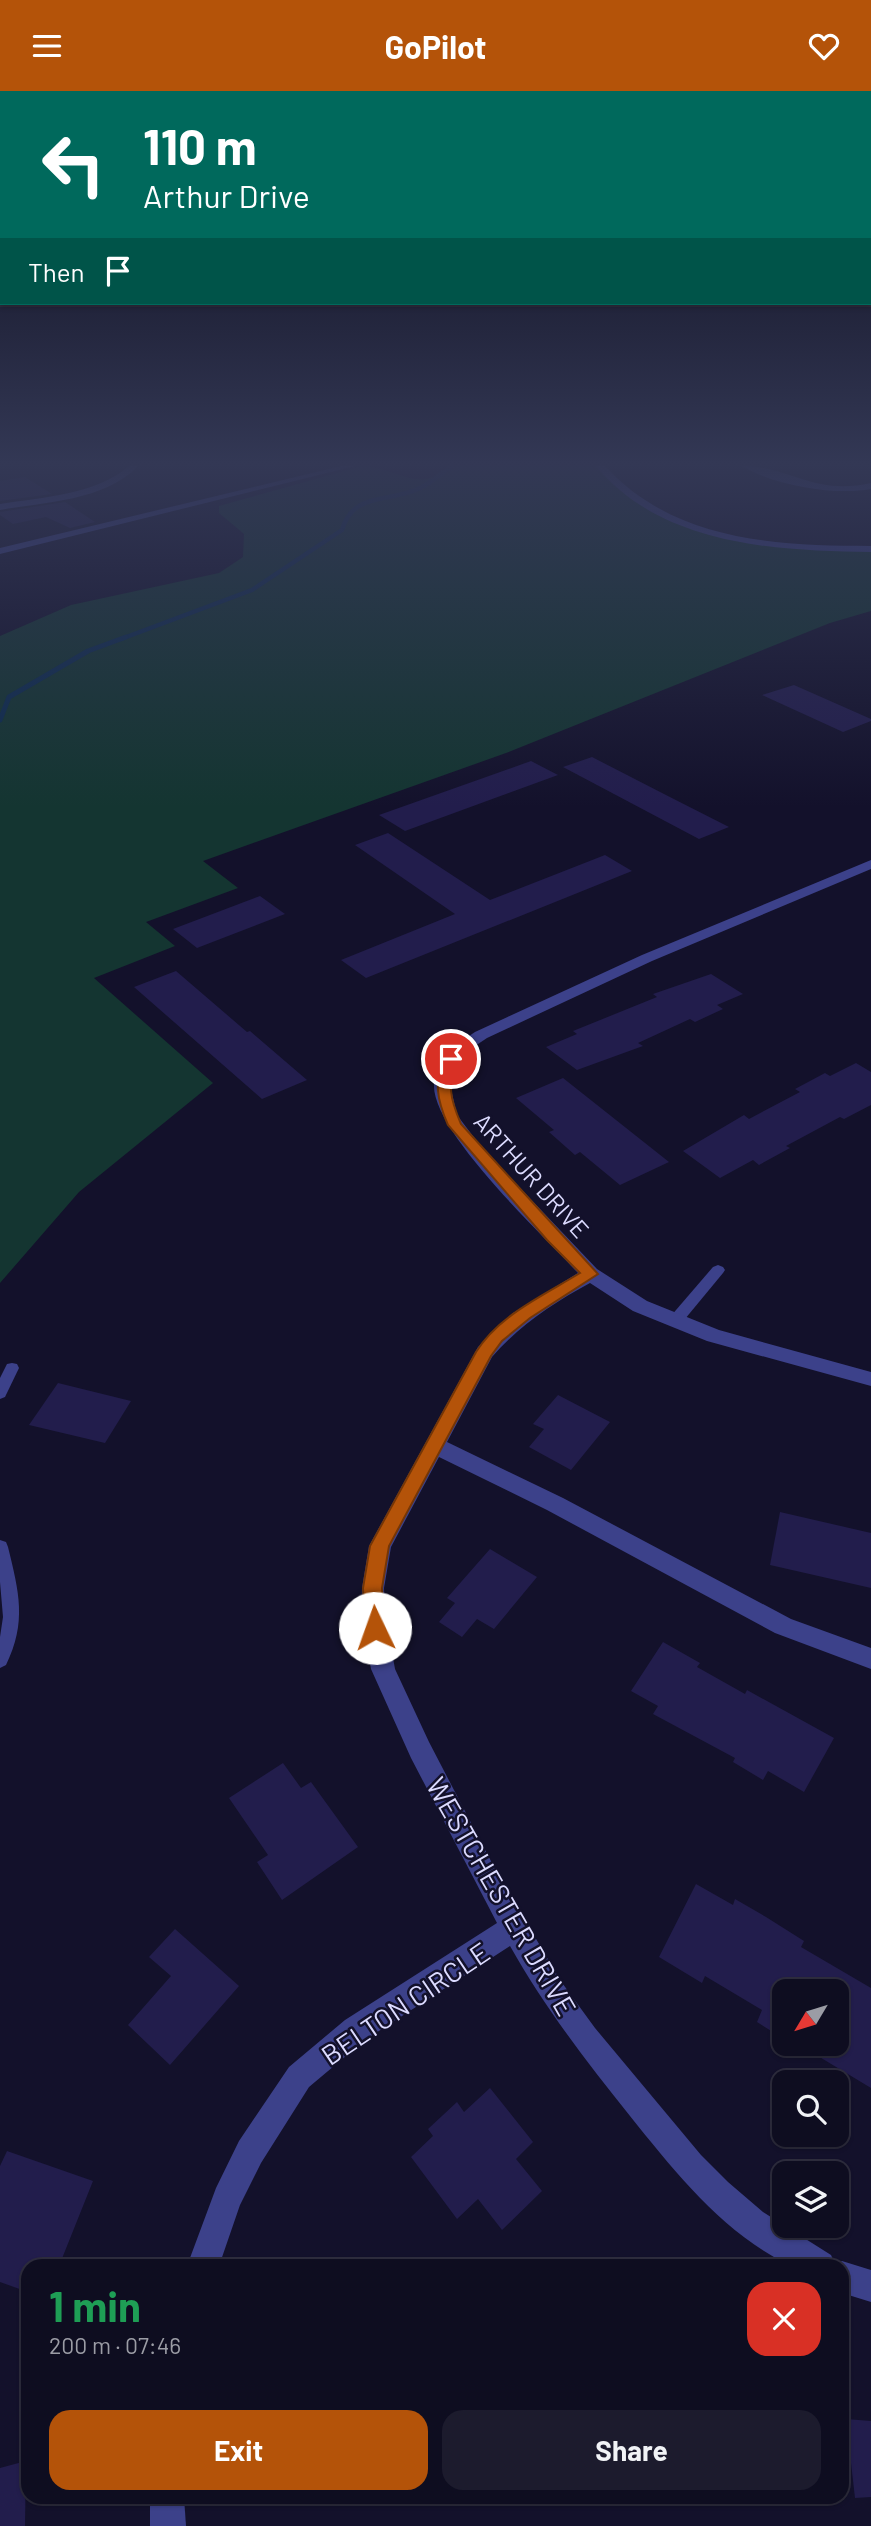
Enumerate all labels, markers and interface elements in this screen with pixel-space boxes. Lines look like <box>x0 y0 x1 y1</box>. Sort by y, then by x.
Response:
icon: menu <box>28 27 66 65</box>
text: GoPilot <box>385 27 486 65</box>
icon: heart <box>805 27 843 65</box>
text: 110 m <box>143 116 257 175</box>
icon: left <box>28 119 119 210</box>
text: Arthur Drive <box>143 176 310 214</box>
icon: arrive <box>99 252 137 290</box>
text: Then <box>28 256 85 287</box>
pin <box>421 1029 481 1089</box>
icon: arrive <box>432 1040 470 1078</box>
street label: ARTHUR DRIVE <box>468 1107 596 1243</box>
position arrow <box>338 1591 412 1665</box>
street label: WESTCHESTER DRIVE <box>420 1771 584 2021</box>
street label: BELTON CIRCLE <box>314 1934 496 2072</box>
north arrow <box>772 1979 849 2056</box>
map controls <box>772 1979 849 2238</box>
button: search <box>772 2070 849 2147</box>
button: layers <box>772 2161 849 2238</box>
text: 1 min <box>49 2280 141 2330</box>
button: close <box>747 2282 821 2356</box>
text: 200 m · 07:46 <box>49 2331 181 2359</box>
button: Exit <box>49 2410 428 2490</box>
button: Share <box>442 2410 821 2490</box>

